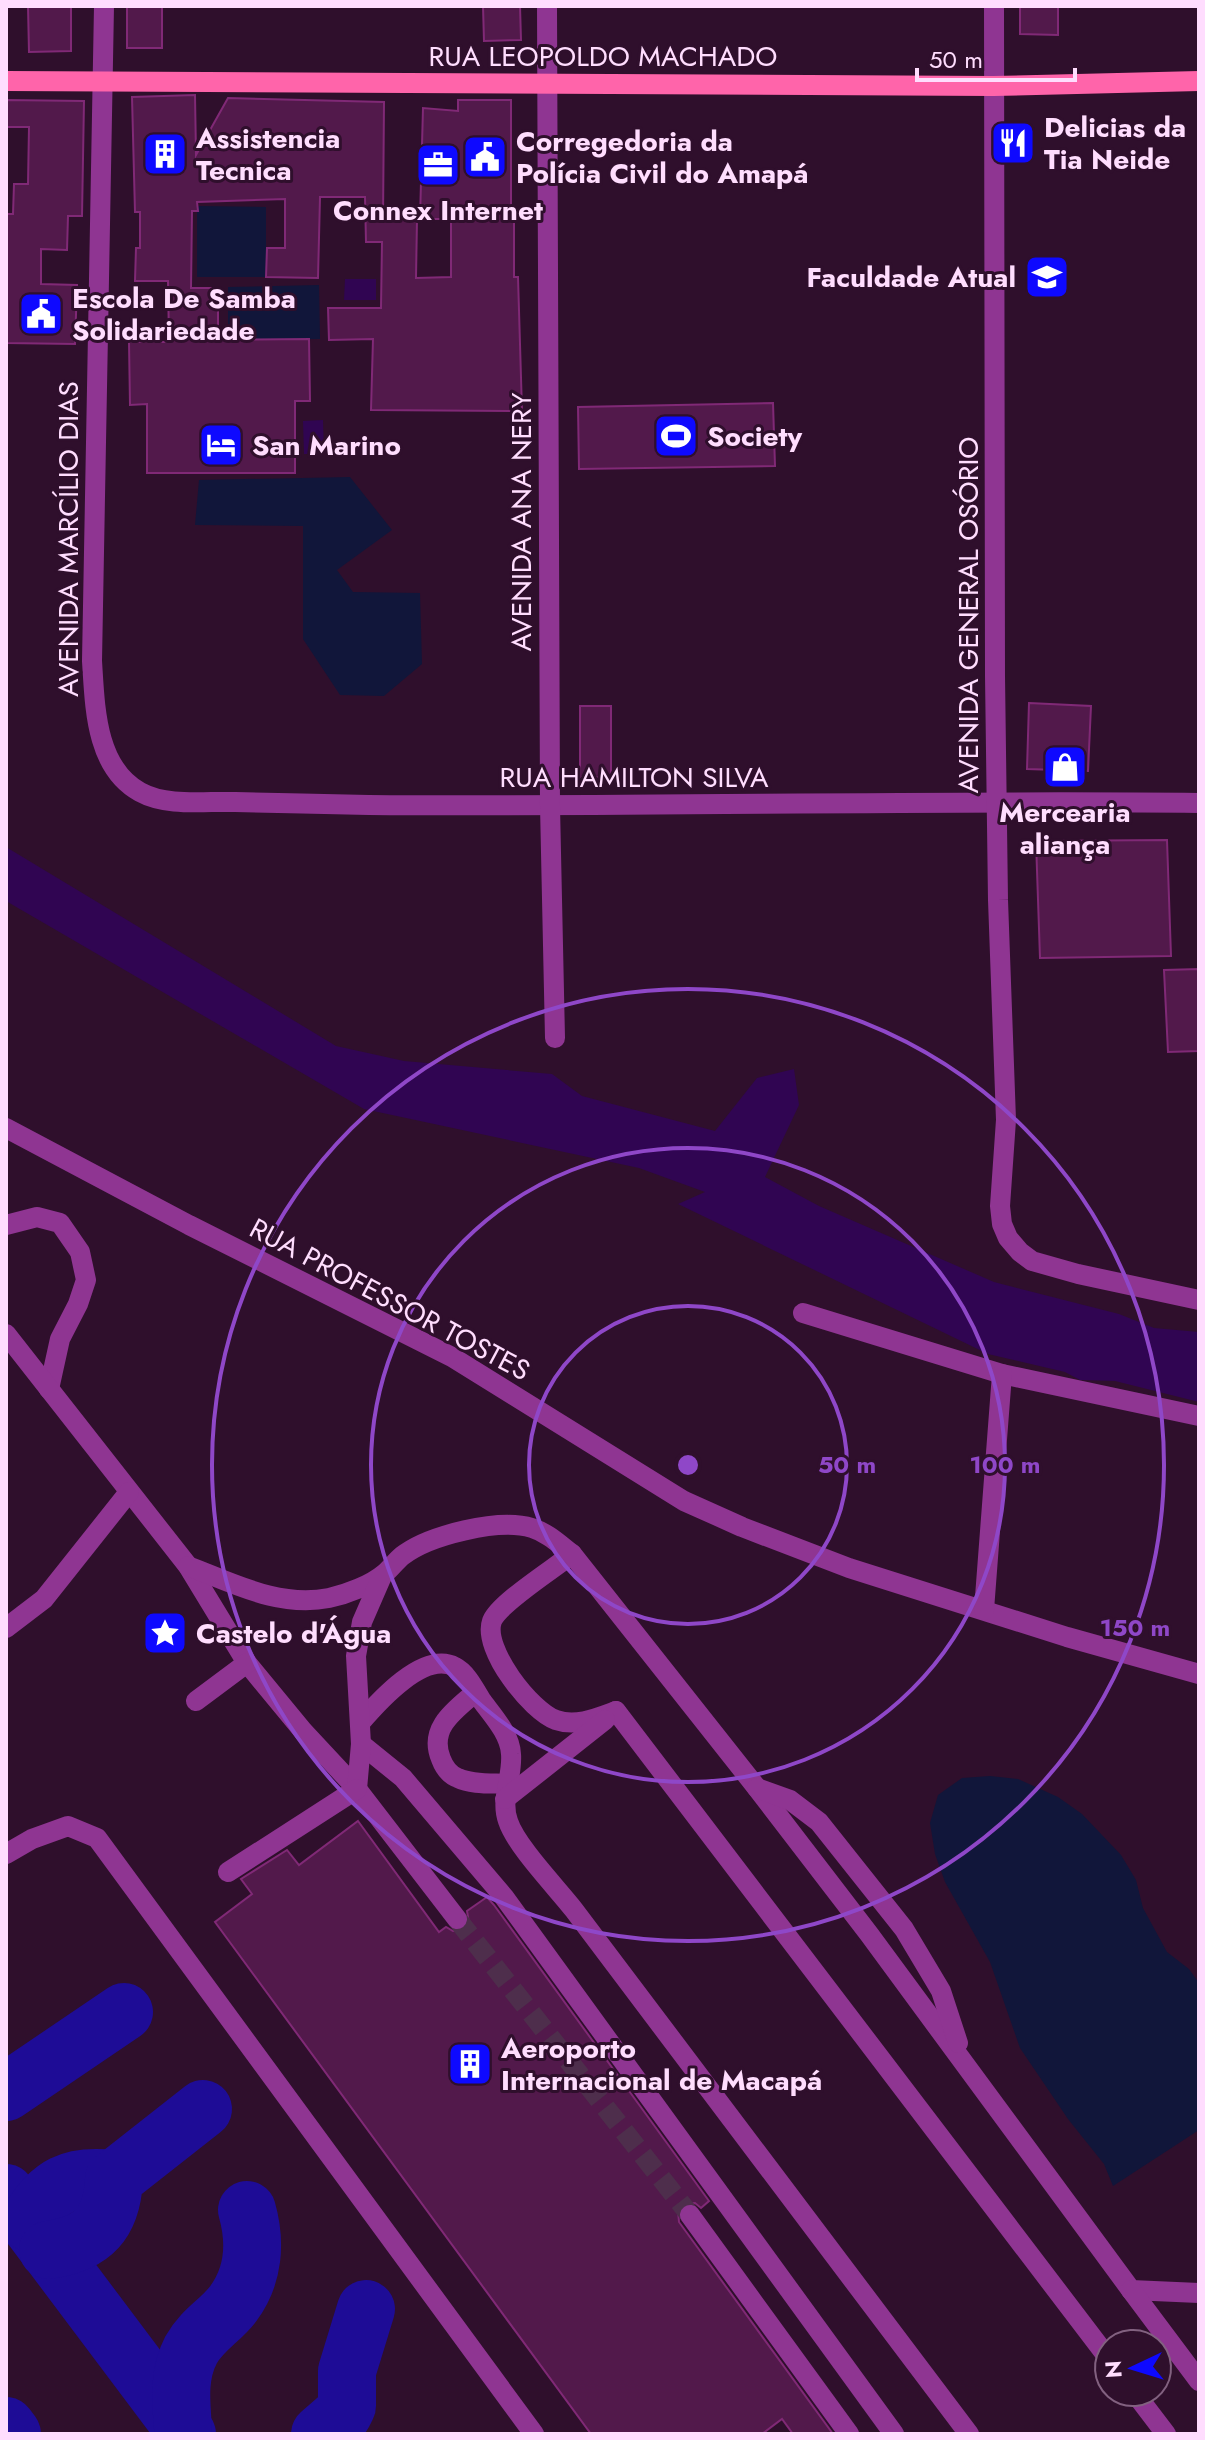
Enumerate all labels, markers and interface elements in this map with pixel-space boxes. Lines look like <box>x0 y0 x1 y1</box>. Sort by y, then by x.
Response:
scale bar <box>917 32 1075 82</box>
street label: RUA LEOPOLDO MACHADO <box>429 36 778 77</box>
text: 50 m <box>929 42 983 77</box>
place label: Delicias da Tia Neide <box>1044 107 1186 180</box>
place label: Assistencia Tecnica <box>195 118 340 191</box>
restaurant icon: Delicias da Tia Neide <box>989 119 1037 167</box>
place label: Corregedoria da Polícia Civil do Amapá <box>516 121 809 194</box>
building icon: Assistencia Tecnica <box>141 130 189 178</box>
public building icon: Corregedoria da Polícia Civil do Amapá <box>461 133 509 181</box>
office icon: Connex Internet <box>414 141 462 189</box>
place label: Connex Internet <box>333 190 543 231</box>
school or university icon: Faculdade Atual <box>1023 253 1071 301</box>
place label: Faculdade Atual <box>806 257 1016 298</box>
place label: Escola De Samba Solidariedade <box>72 278 296 351</box>
public building icon: Escola De Samba Solidariedade <box>17 290 65 338</box>
street label: AVENIDA MARCÍLIO DIAS <box>48 381 89 697</box>
street label: AVENIDA ANA NERY <box>501 392 542 651</box>
sports icon: Society <box>652 412 700 460</box>
place label: Society <box>707 416 803 457</box>
hotel icon: San Marino <box>197 421 245 469</box>
place label: San Marino <box>252 425 401 466</box>
street label: AVENIDA GENERAL OSÓRIO <box>948 437 989 793</box>
shop icon: Mercearia aliança <box>1041 743 1089 791</box>
street label: RUA HAMILTON SILVA <box>500 757 769 798</box>
place label: Mercearia aliança <box>999 792 1131 865</box>
street label: RUA PROFESSOR TOSTES <box>242 1208 537 1391</box>
text: 50 m <box>818 1447 876 1482</box>
text: 100 m <box>970 1447 1040 1482</box>
centre of rings <box>674 1451 702 1479</box>
place icon: Castelo d'Água <box>141 1609 189 1657</box>
text: 150 m <box>1100 1610 1170 1645</box>
place label: Castelo d'Água <box>196 1613 391 1654</box>
place label: Aeroporto Internacional de Macapá <box>500 2028 822 2101</box>
building icon: Aeroporto Internacional de Macapá <box>446 2040 494 2088</box>
north arrow <box>1093 2328 1173 2408</box>
text: N <box>1096 2360 1130 2379</box>

